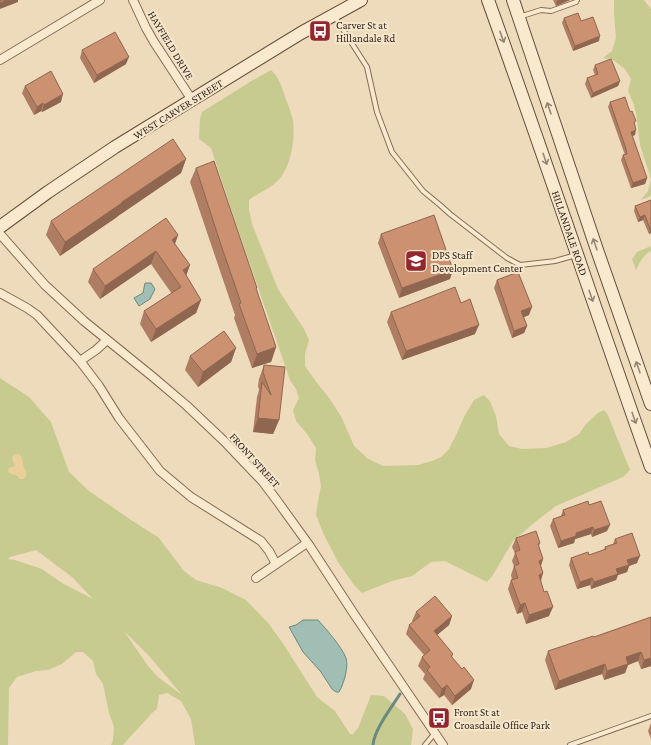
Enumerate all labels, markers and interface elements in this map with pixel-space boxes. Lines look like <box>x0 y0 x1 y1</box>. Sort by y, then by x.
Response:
street label: HAYFIELD DRIVE <box>146 9 196 81</box>
bus stop icon: Carver St at Hillandale Rd <box>307 18 333 44</box>
place label: Carver St at Hillandale Rd <box>336 19 396 44</box>
one-way arrow <box>498 30 506 42</box>
street label: WEST CARVER STREET <box>131 77 225 141</box>
one-way arrow <box>545 101 552 114</box>
one-way arrow <box>542 153 549 166</box>
street label: HILLANDALE ROAD <box>550 189 590 277</box>
one-way arrow <box>591 238 598 251</box>
school or university icon: DPS Staff Development Center <box>403 248 429 274</box>
place label: DPS Staff Development Center <box>432 249 523 275</box>
one-way arrow <box>588 289 596 301</box>
one-way arrow <box>634 360 641 373</box>
one-way arrow <box>631 412 638 425</box>
street label: FRONT STREET <box>227 430 283 490</box>
bus stop icon: Front St at Croasdaile Office Park <box>426 705 452 731</box>
place label: Front St at Croasdaile Office Park <box>454 706 551 731</box>

